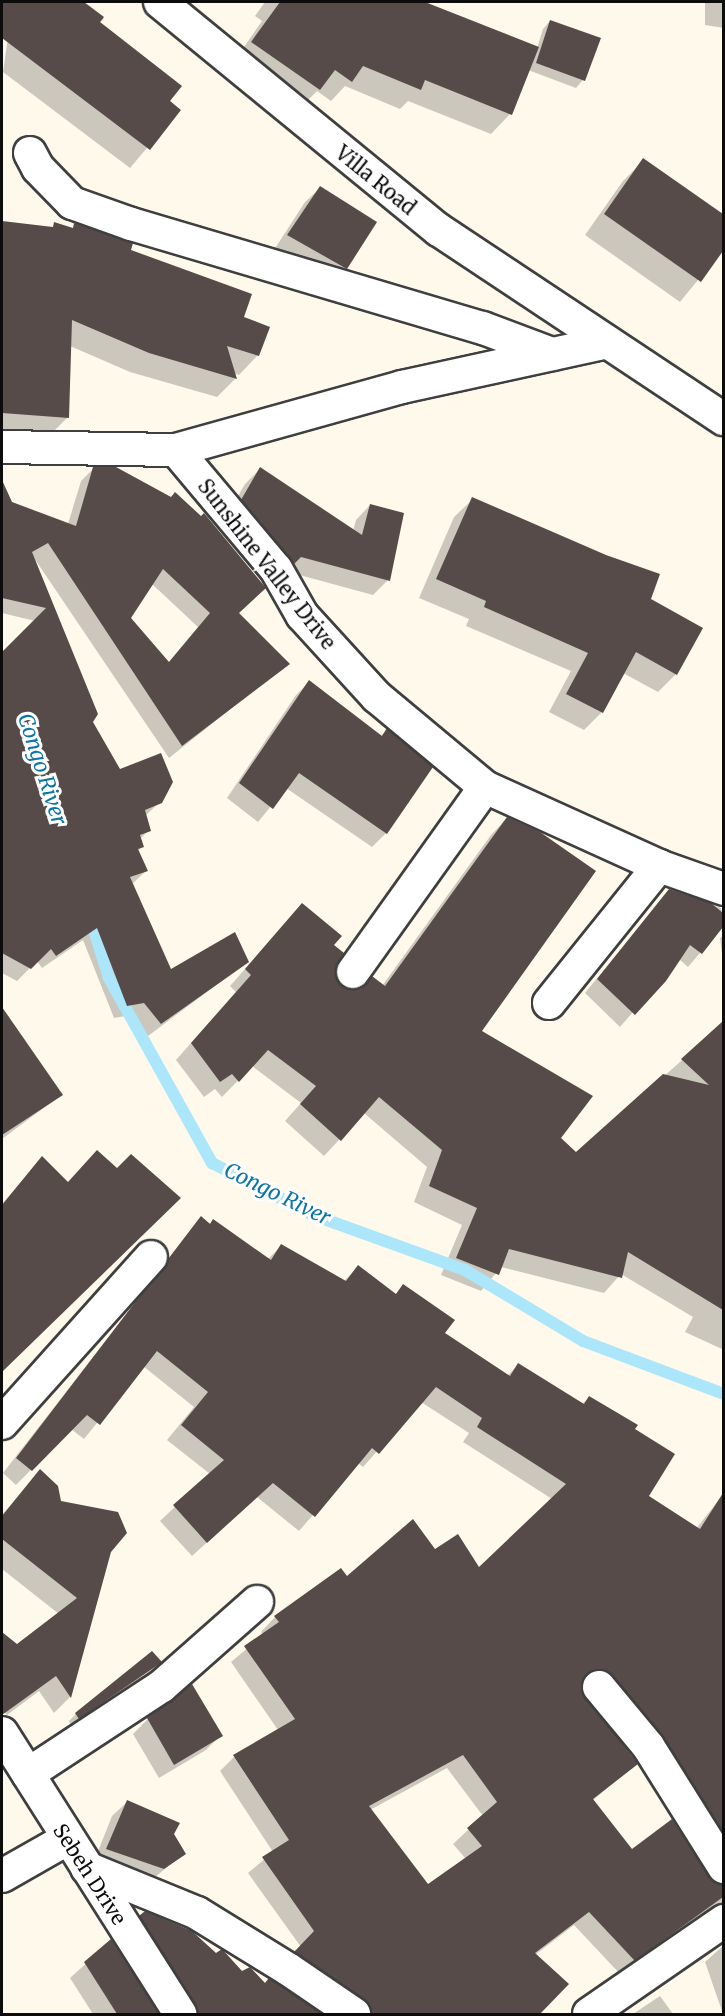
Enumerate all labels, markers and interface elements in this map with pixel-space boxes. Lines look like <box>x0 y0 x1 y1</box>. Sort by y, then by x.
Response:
street label: Villa Road <box>331 140 421 220</box>
street label: Sunshine Valley Drive <box>193 474 341 654</box>
water label: Congo River <box>12 710 72 828</box>
water label: Congo River <box>220 1157 334 1231</box>
street label: Sebeh Drive <box>49 1819 131 1929</box>

